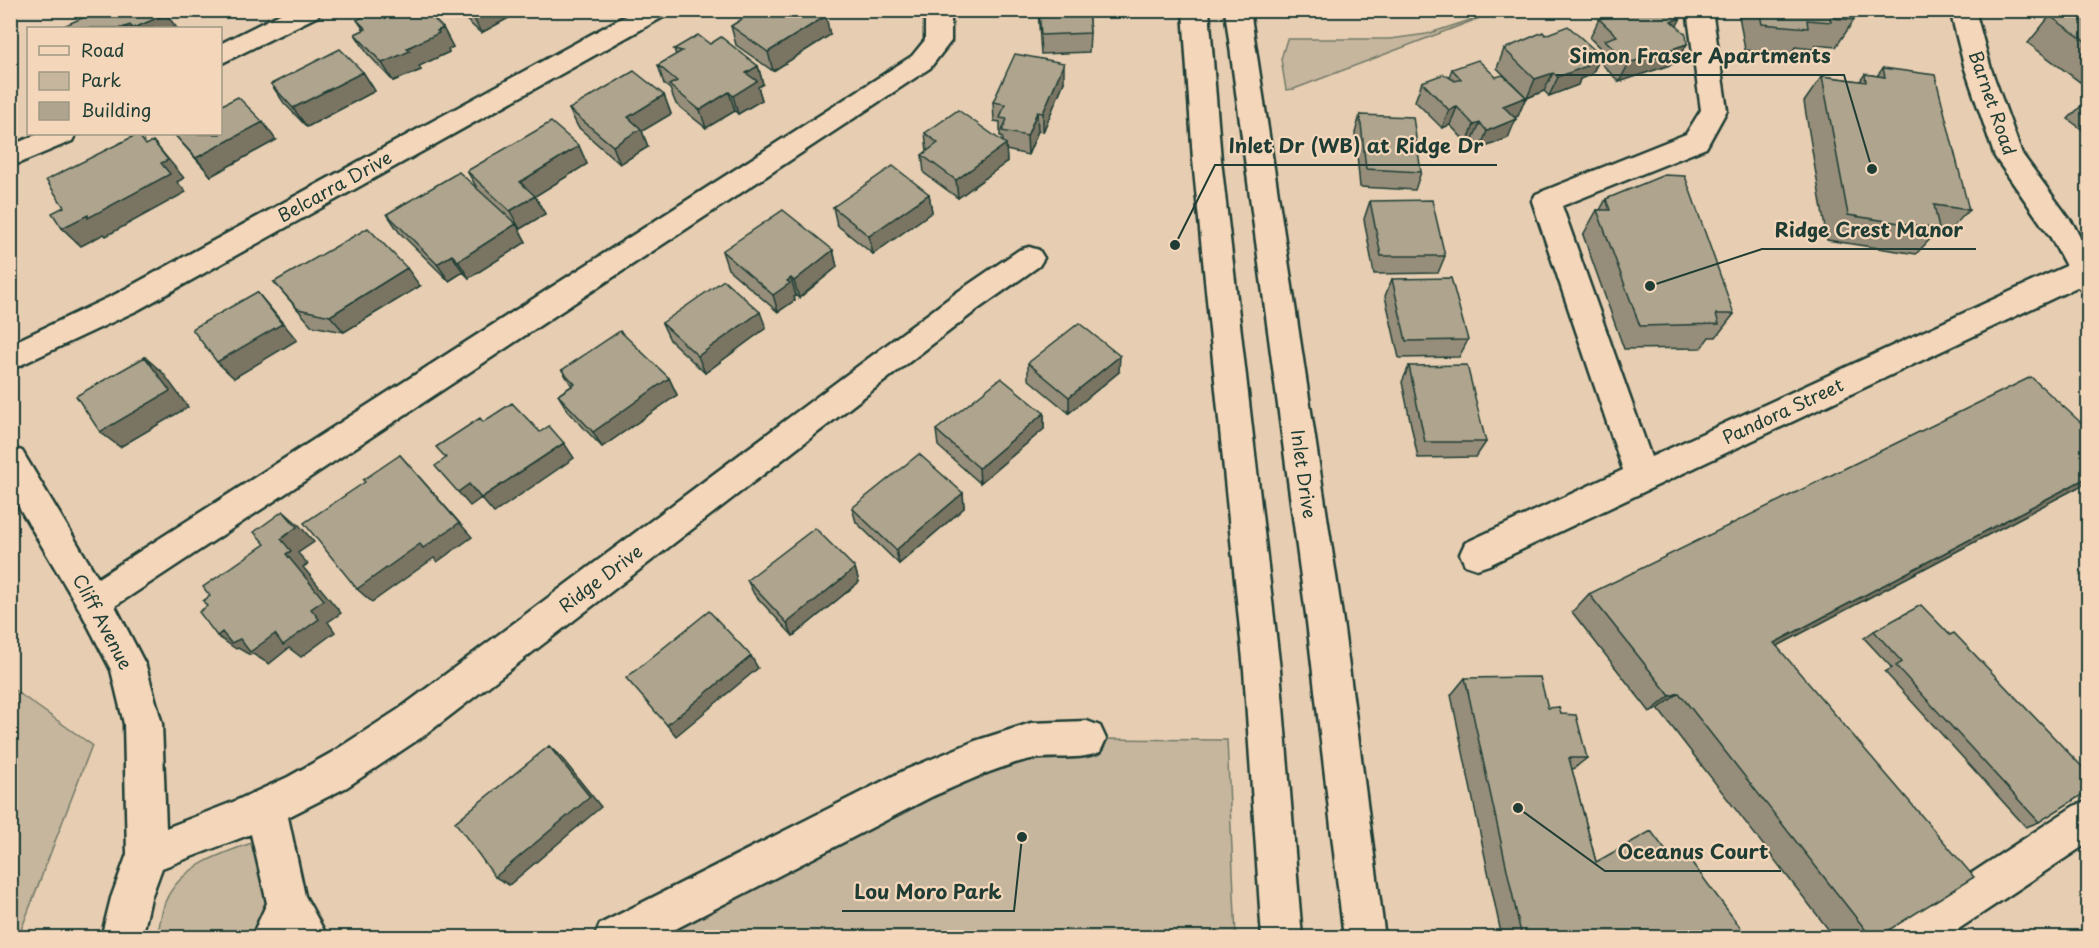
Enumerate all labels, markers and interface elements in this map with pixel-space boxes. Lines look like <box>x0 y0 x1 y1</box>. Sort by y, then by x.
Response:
legend <box>27 27 222 135</box>
text: Road <box>81 36 125 63</box>
callout: Simon Fraser Apartments <box>1556 37 1844 75</box>
text: Simon Fraser Apartments <box>1569 40 1831 70</box>
street label: Barnet Road <box>1963 47 2024 158</box>
text: Park <box>81 66 121 93</box>
text: Building <box>81 96 151 123</box>
callout: Inlet Dr (WB) at Ridge Dr <box>1215 127 1497 165</box>
text: Inlet Dr (WB) at Ridge Dr <box>1228 130 1484 160</box>
street label: Belcarra Drive <box>272 143 396 228</box>
callout: Ridge Crest Manor <box>1762 211 1976 249</box>
text: Ridge Crest Manor <box>1775 214 1963 244</box>
street label: Pandora Street <box>1717 371 1847 451</box>
street label: Inlet Drive <box>1285 428 1324 520</box>
street label: Ridge Drive <box>553 537 648 618</box>
street label: Cliff Avenue <box>67 569 140 674</box>
callout: Oceanus Court <box>1605 833 1781 871</box>
text: Oceanus Court <box>1617 836 1769 866</box>
callout: Lou Moro Park <box>842 873 1014 911</box>
text: Lou Moro Park <box>854 876 1002 906</box>

